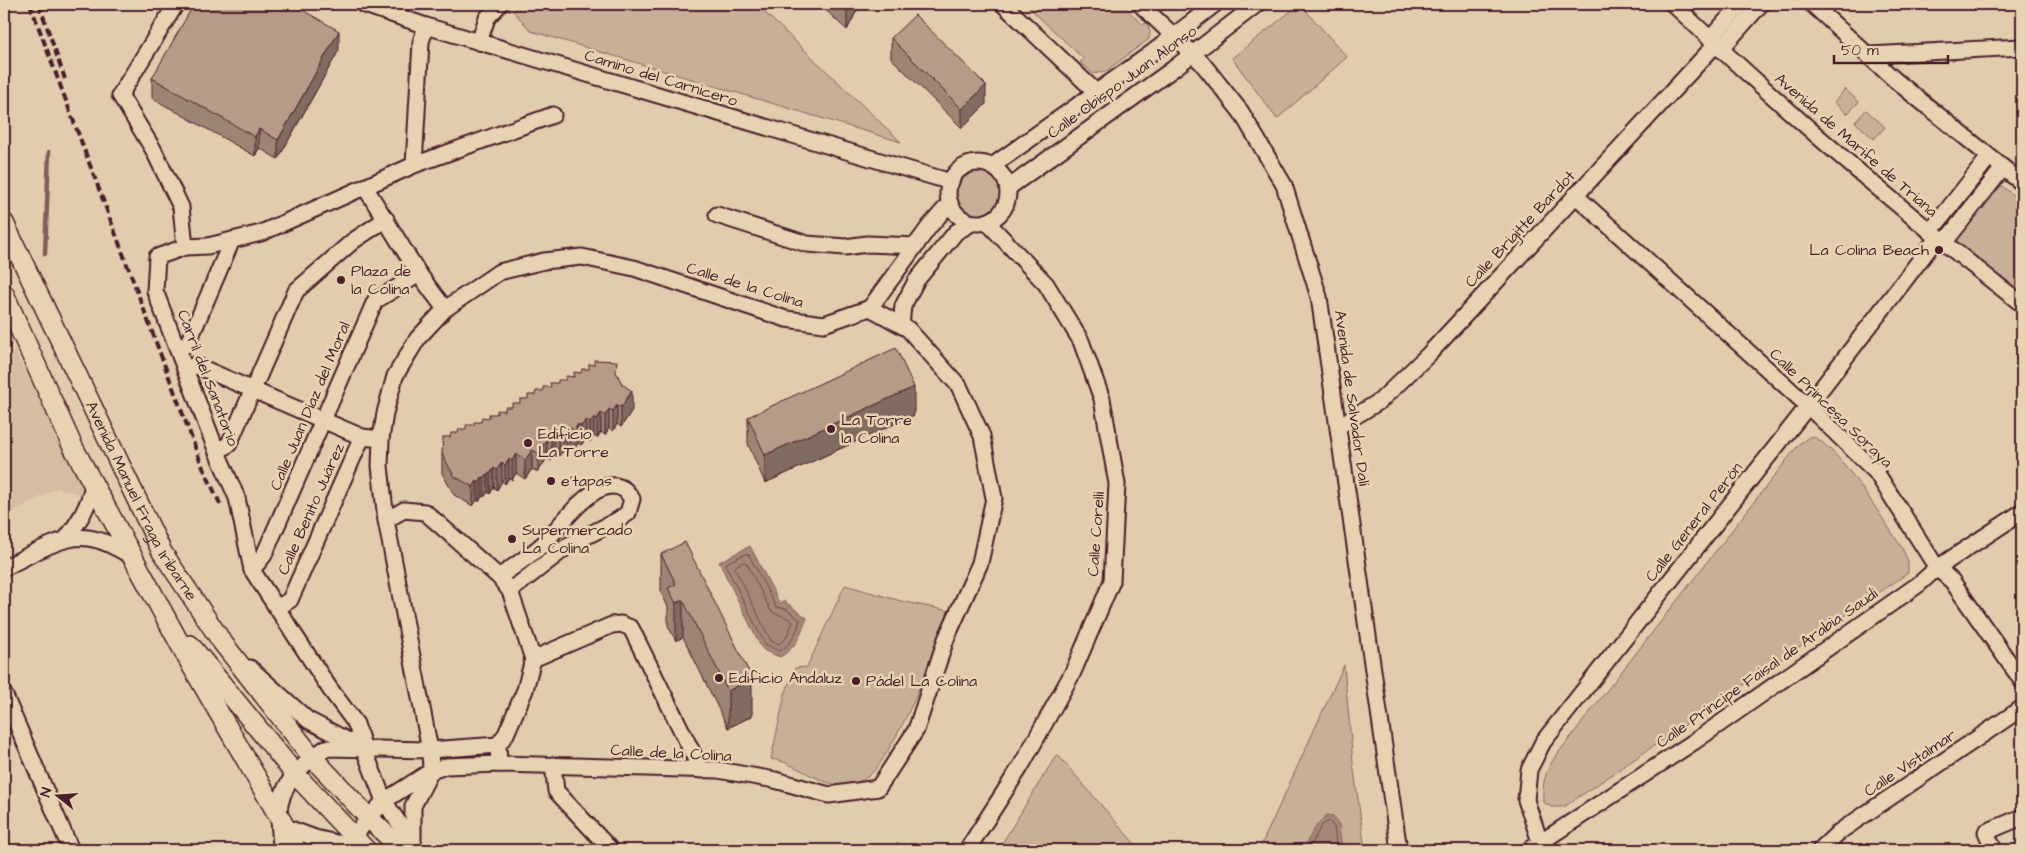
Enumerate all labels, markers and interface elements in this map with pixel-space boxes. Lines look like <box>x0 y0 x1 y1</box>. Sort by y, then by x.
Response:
street label: Calle Obispo Juan Alonso <box>1043 20 1201 144</box>
scale bar <box>1834 32 1947 64</box>
text: 50 m <box>1841 40 1879 61</box>
street label: Camino del Carnicero <box>582 44 740 112</box>
street label: Avenida de Marife de Triana <box>1770 68 1942 222</box>
street label: Calle Brigitte Bardot <box>1460 165 1581 293</box>
place label: La Colina Beach <box>1809 239 1929 261</box>
marker: La Colina Beach <box>1933 244 1945 256</box>
street label: Calle de la Colina <box>684 257 806 313</box>
place label: Plaza de la Colina <box>351 260 412 300</box>
marker: Plaza de la Colina <box>335 274 347 286</box>
street label: Carril del Sanatorio <box>172 307 244 449</box>
street label: Avenida de Salvador Dalí <box>1329 309 1375 488</box>
street label: Calle Juan Díaz del Moral <box>264 318 356 494</box>
street label: Calle Princesa Soraya <box>1764 343 1897 473</box>
street label: Avenida Manuel Fraga Iribarne <box>80 397 203 605</box>
place label: La Torre la Colina <box>841 409 912 449</box>
place label: Edificio La Torre <box>538 423 609 463</box>
marker: La Torre la Colina <box>825 423 837 435</box>
marker: Edificio La Torre <box>522 437 534 449</box>
street label: Calle Benito Juárez <box>272 440 350 578</box>
street label: Calle General Perón <box>1640 457 1748 587</box>
place label: e'tapas <box>561 470 612 492</box>
marker: e'tapas <box>545 475 557 487</box>
street label: Calle Corelli <box>1082 490 1110 577</box>
place label: Supermercado La Colina <box>522 519 632 559</box>
marker: Supermercado La Colina <box>506 533 518 545</box>
street label: Calle Principe Faisal de Arabia Saudi <box>1652 582 1883 753</box>
place label: Edificio Andaluz <box>729 667 842 689</box>
place label: Pádel La Colina <box>866 670 977 692</box>
marker: Edificio Andaluz <box>713 672 725 684</box>
marker: Pádel La Colina <box>850 675 862 687</box>
street label: Calle Vistalmar <box>1860 724 1960 802</box>
street label: Calle de la Colina <box>610 739 732 767</box>
north arrow <box>32 772 82 822</box>
text: N <box>36 785 57 800</box>

